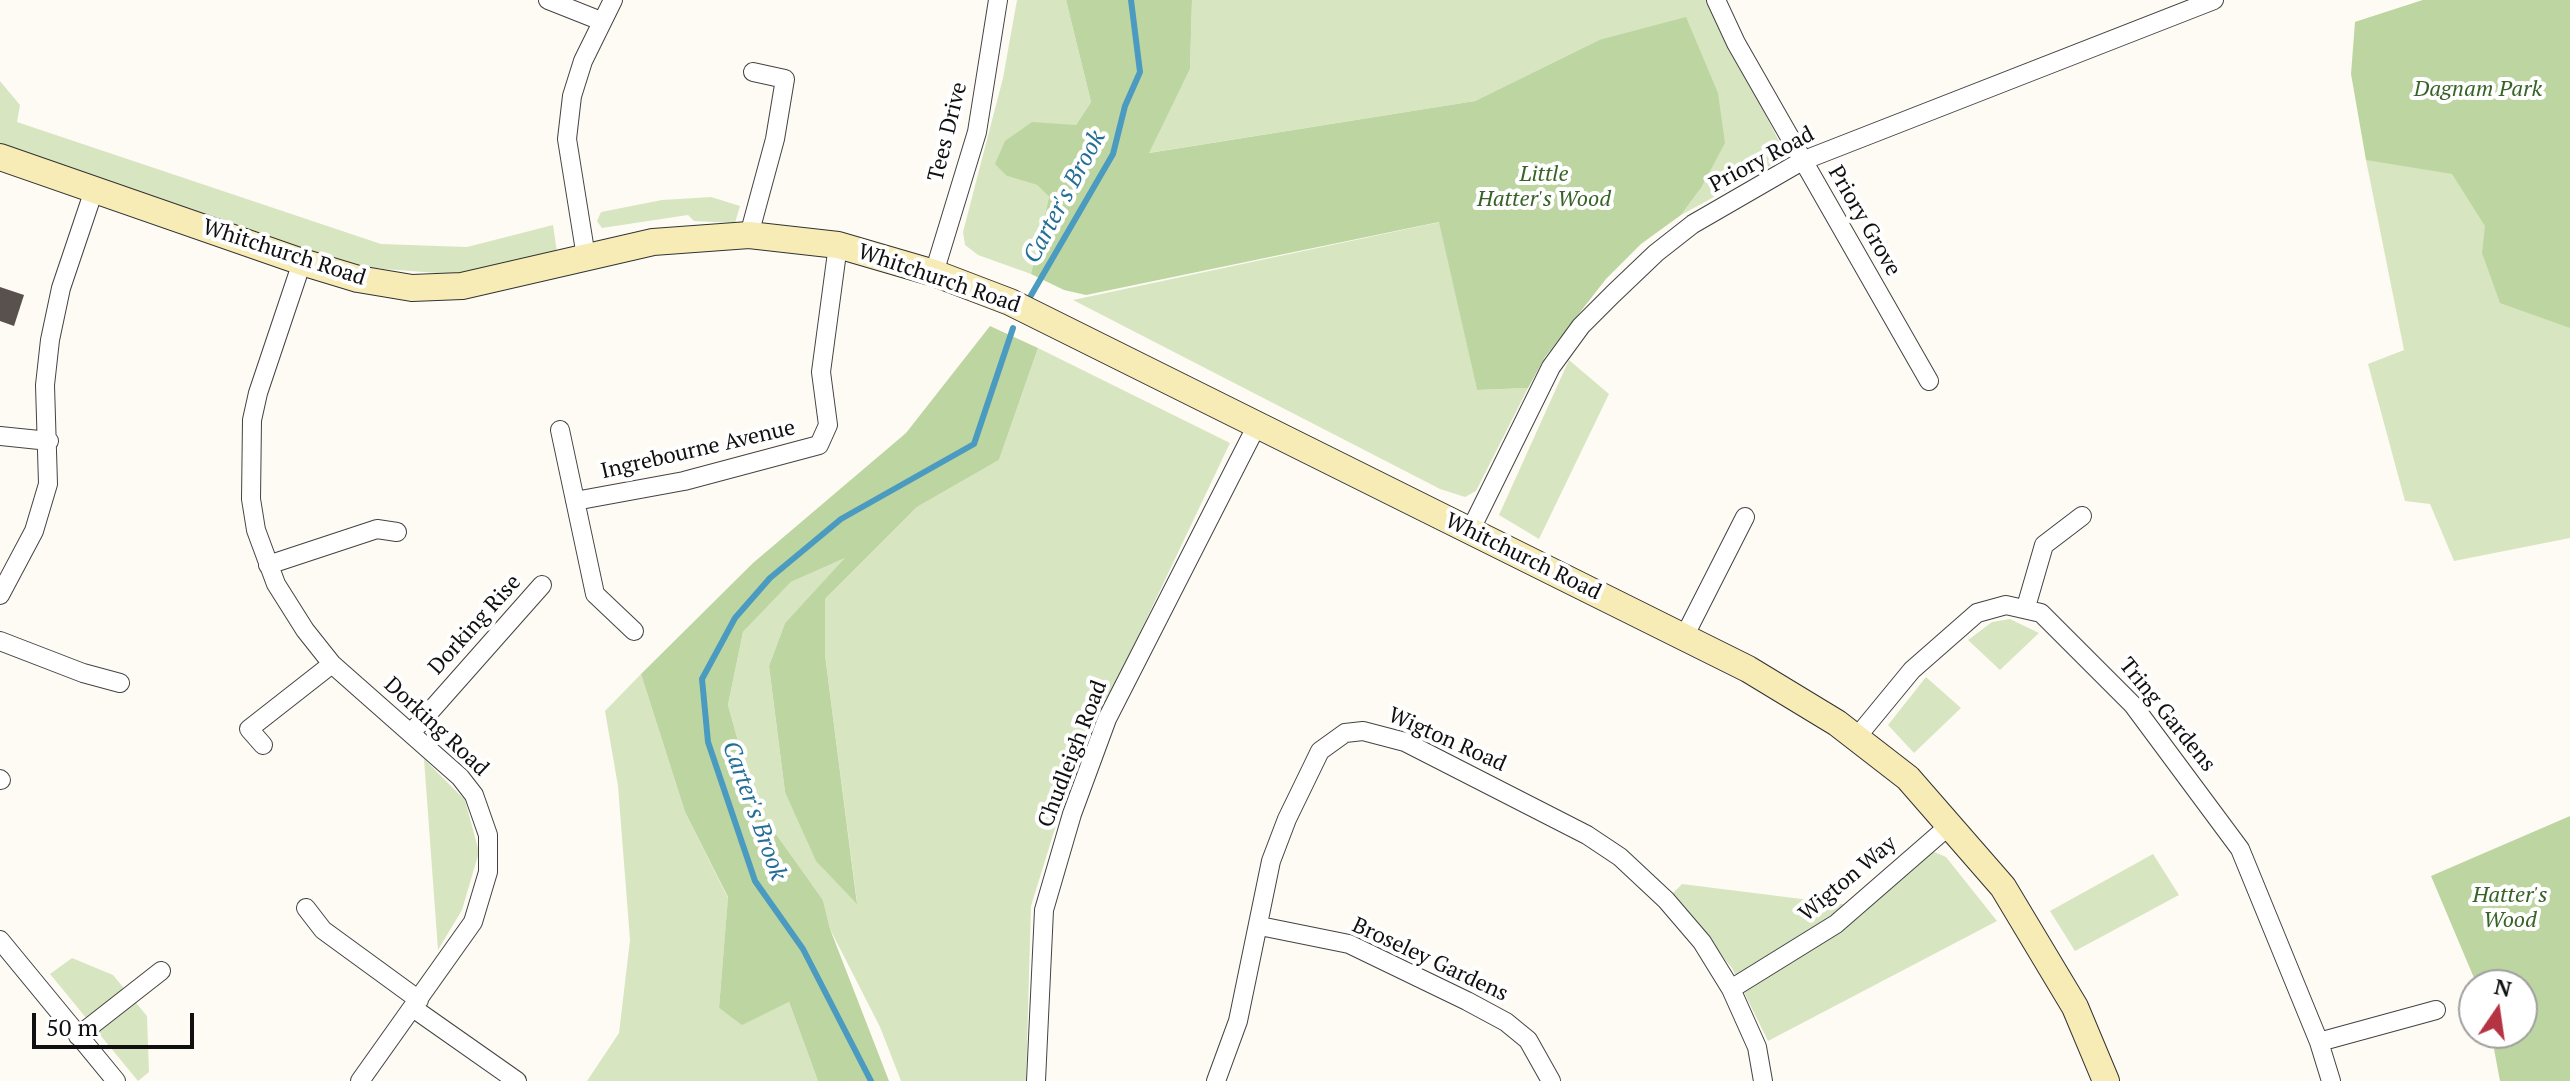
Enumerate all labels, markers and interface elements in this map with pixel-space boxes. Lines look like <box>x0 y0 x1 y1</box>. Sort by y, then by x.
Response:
park label: Dagnam Park <box>2414 77 2542 103</box>
street label: Tees Drive <box>923 79 973 185</box>
street label: Priory Road <box>1705 121 1819 199</box>
water label: Carter's Brook <box>1018 126 1112 268</box>
street label: Priory Grove <box>1822 161 1906 281</box>
park label: Little Hatter's Wood <box>1477 162 1611 214</box>
street label: Whitchurch Road <box>199 214 369 292</box>
street label: Whitchurch Road <box>854 239 1024 319</box>
street label: Ingrebourne Avenue <box>598 415 798 485</box>
street label: Whitchurch Road <box>1441 508 1605 606</box>
street label: Dorking Rise <box>423 570 527 680</box>
street label: Tring Gardens <box>2113 653 2221 777</box>
street label: Dorking Road <box>378 672 494 782</box>
street label: Chudleigh Road <box>1033 677 1113 831</box>
street label: Wigton Road <box>1384 702 1510 778</box>
water label: Carter's Brook <box>715 737 793 885</box>
street label: Wigton Way <box>1794 831 1902 927</box>
park label: Hatter's Wood <box>2473 883 2547 934</box>
street label: Broseley Gardens <box>1348 912 1512 1008</box>
north arrow <box>2458 969 2538 1049</box>
text: N <box>2492 971 2514 1003</box>
scale bar <box>36 997 198 1047</box>
text: 50 m <box>46 1011 98 1043</box>

